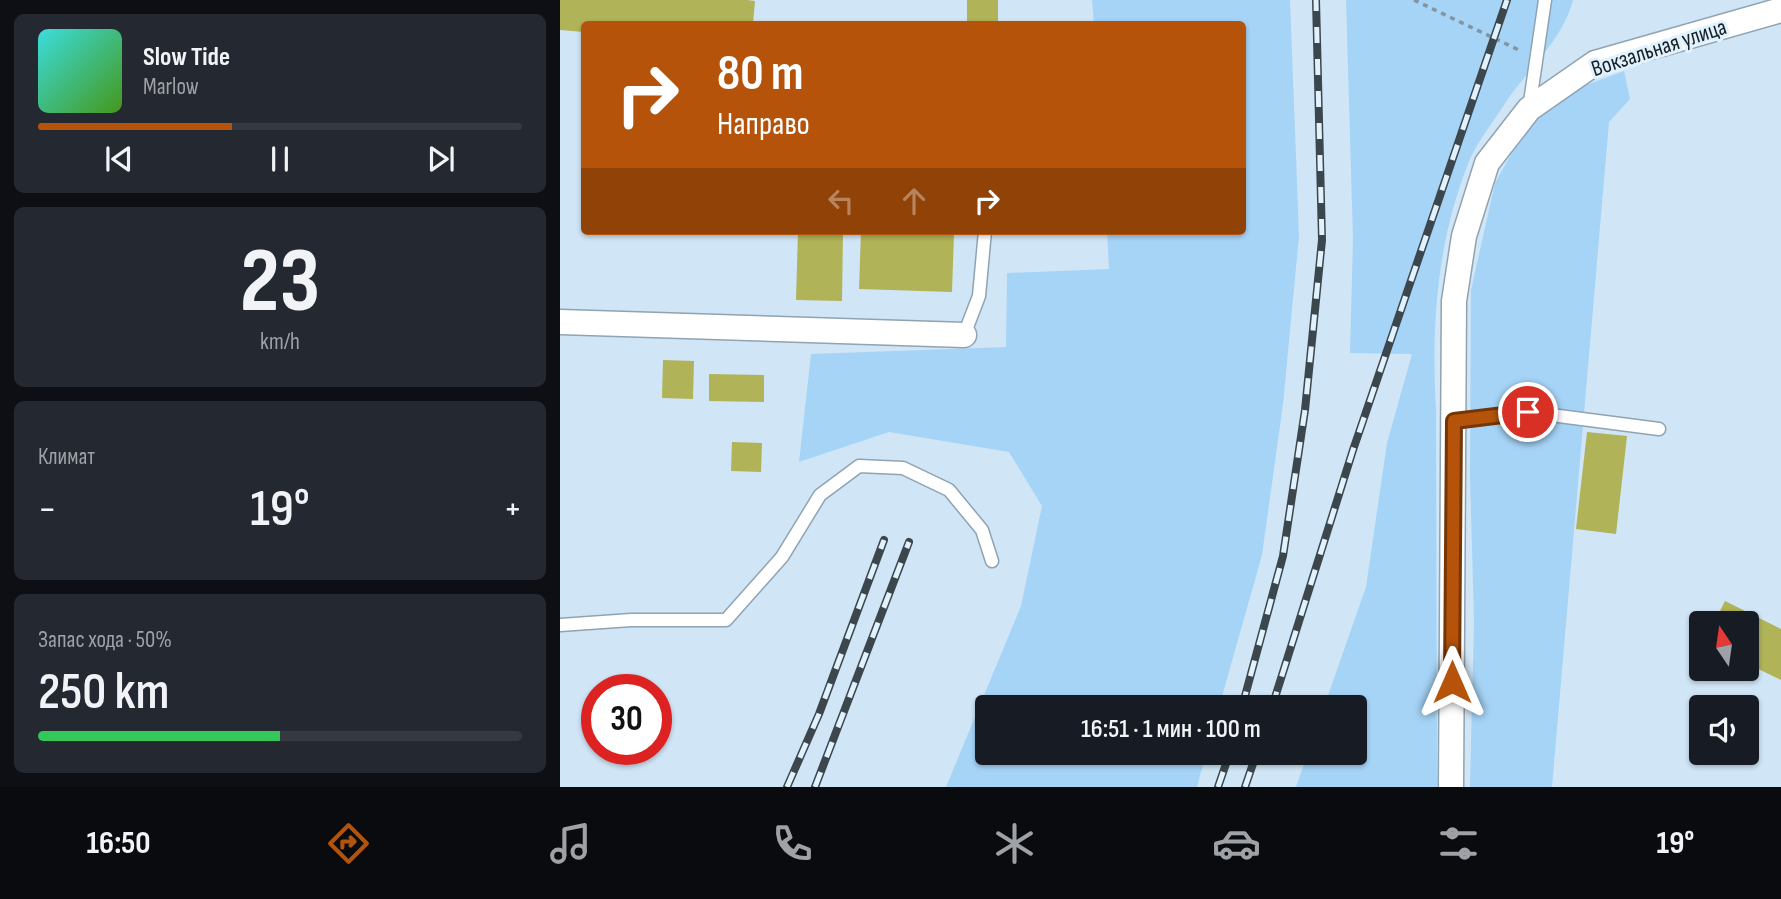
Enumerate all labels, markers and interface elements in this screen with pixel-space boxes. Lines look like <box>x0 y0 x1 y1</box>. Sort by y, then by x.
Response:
street label: Вокзальная улица <box>1588 13 1730 83</box>
text: Slow Tide <box>143 42 230 73</box>
text: 80 m <box>717 45 804 104</box>
icon: right <box>602 49 693 140</box>
text: Marlow <box>143 73 199 101</box>
text: Направо <box>717 105 810 144</box>
icon: previous <box>100 140 138 178</box>
icon: pause <box>261 140 299 178</box>
icon: next <box>422 140 460 178</box>
icon: left <box>822 182 860 220</box>
icon: ahead <box>895 182 933 220</box>
icon: right <box>968 182 1006 220</box>
text: 23 <box>240 228 320 337</box>
text: km/h <box>260 328 300 356</box>
pin <box>1498 382 1558 442</box>
icon: arrive <box>1509 393 1547 431</box>
text: Климат <box>38 443 95 471</box>
text: 19° <box>250 478 310 541</box>
text: − <box>38 487 57 532</box>
text: + <box>503 487 522 532</box>
north arrow <box>1689 611 1759 681</box>
map controls <box>1689 611 1759 765</box>
text: Запас хода · 50% <box>38 626 172 654</box>
position arrow <box>1415 645 1489 719</box>
text: 250 km <box>38 661 170 724</box>
speed limit sign: 30 <box>581 674 672 765</box>
button: sound <box>1689 695 1759 765</box>
text: 16:51 · 1 мин · 100 m <box>1081 714 1261 745</box>
icon: directions <box>324 819 373 868</box>
icon: music <box>546 819 595 868</box>
icon: phone <box>768 819 817 868</box>
icon: climate <box>990 819 1039 868</box>
icon: car <box>1212 819 1261 868</box>
icon: filters <box>1434 819 1483 868</box>
text: 16:50 <box>87 824 151 863</box>
text: 19° <box>1657 824 1694 863</box>

